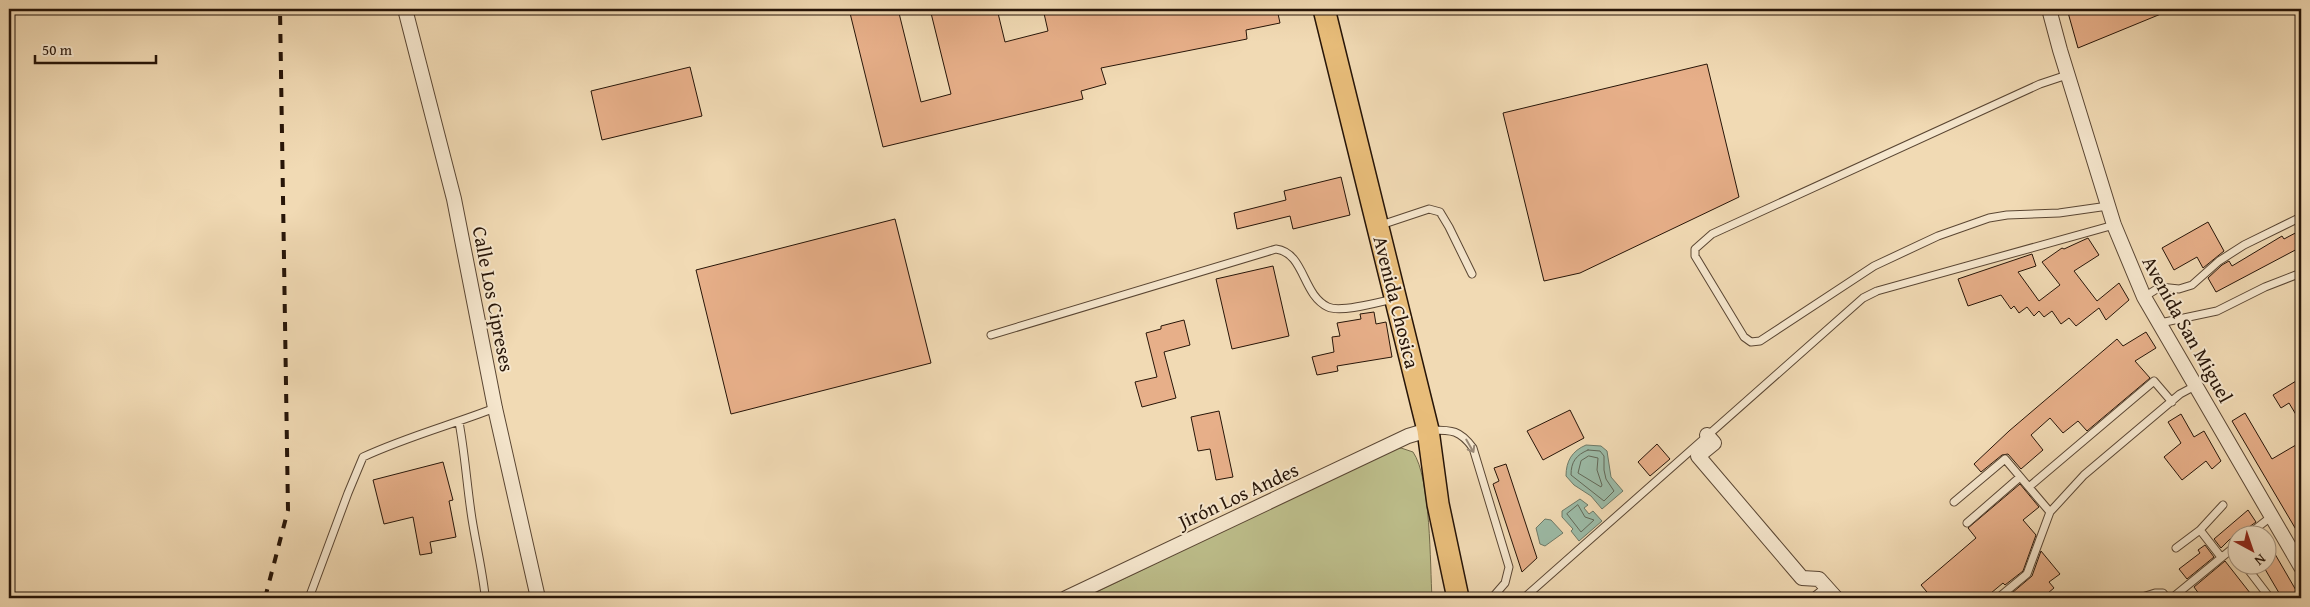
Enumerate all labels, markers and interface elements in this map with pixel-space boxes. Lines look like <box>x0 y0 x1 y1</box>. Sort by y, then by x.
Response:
scale bar <box>35 32 156 64</box>
text: 50 m <box>42 39 73 60</box>
street label: Calle Los Cipreses <box>466 224 522 374</box>
street label: Avenida Chosica <box>1367 233 1428 372</box>
street label: Avenida San Miguel <box>2136 250 2241 408</box>
one-way arrow <box>1466 438 1476 452</box>
street label: Jirón Los Andes <box>1170 454 1303 537</box>
north arrow <box>2228 524 2278 574</box>
text: N <box>2250 549 2270 571</box>

